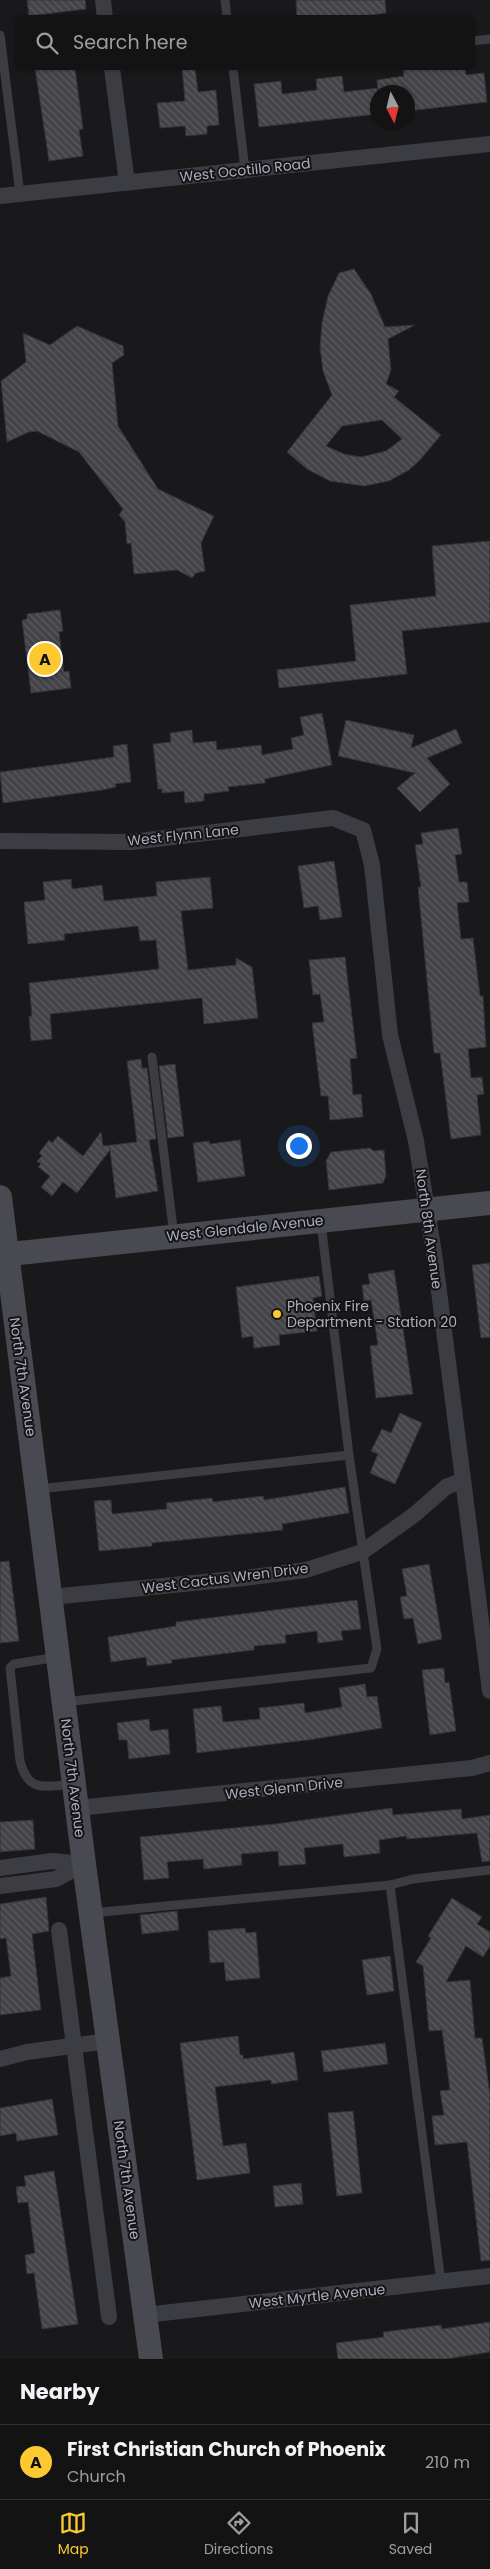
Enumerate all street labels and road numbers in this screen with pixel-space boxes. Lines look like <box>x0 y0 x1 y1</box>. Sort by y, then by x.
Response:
street label: West Ocotillo Road <box>179 153 311 187</box>
street label: West Flynn Lane <box>126 819 240 851</box>
street label: North 8th Avenue <box>411 1168 447 1291</box>
street label: West Glendale Avenue <box>165 1210 325 1246</box>
street label: North 7th Avenue <box>5 1316 41 1438</box>
street label: West Cactus Wren Drive <box>141 1558 310 1598</box>
street label: North 7th Avenue <box>56 1717 90 1839</box>
street label: West Glenn Drive <box>224 1772 344 1804</box>
street label: North 7th Avenue <box>109 2119 145 2241</box>
street label: West Myrtle Avenue <box>248 2279 387 2313</box>

